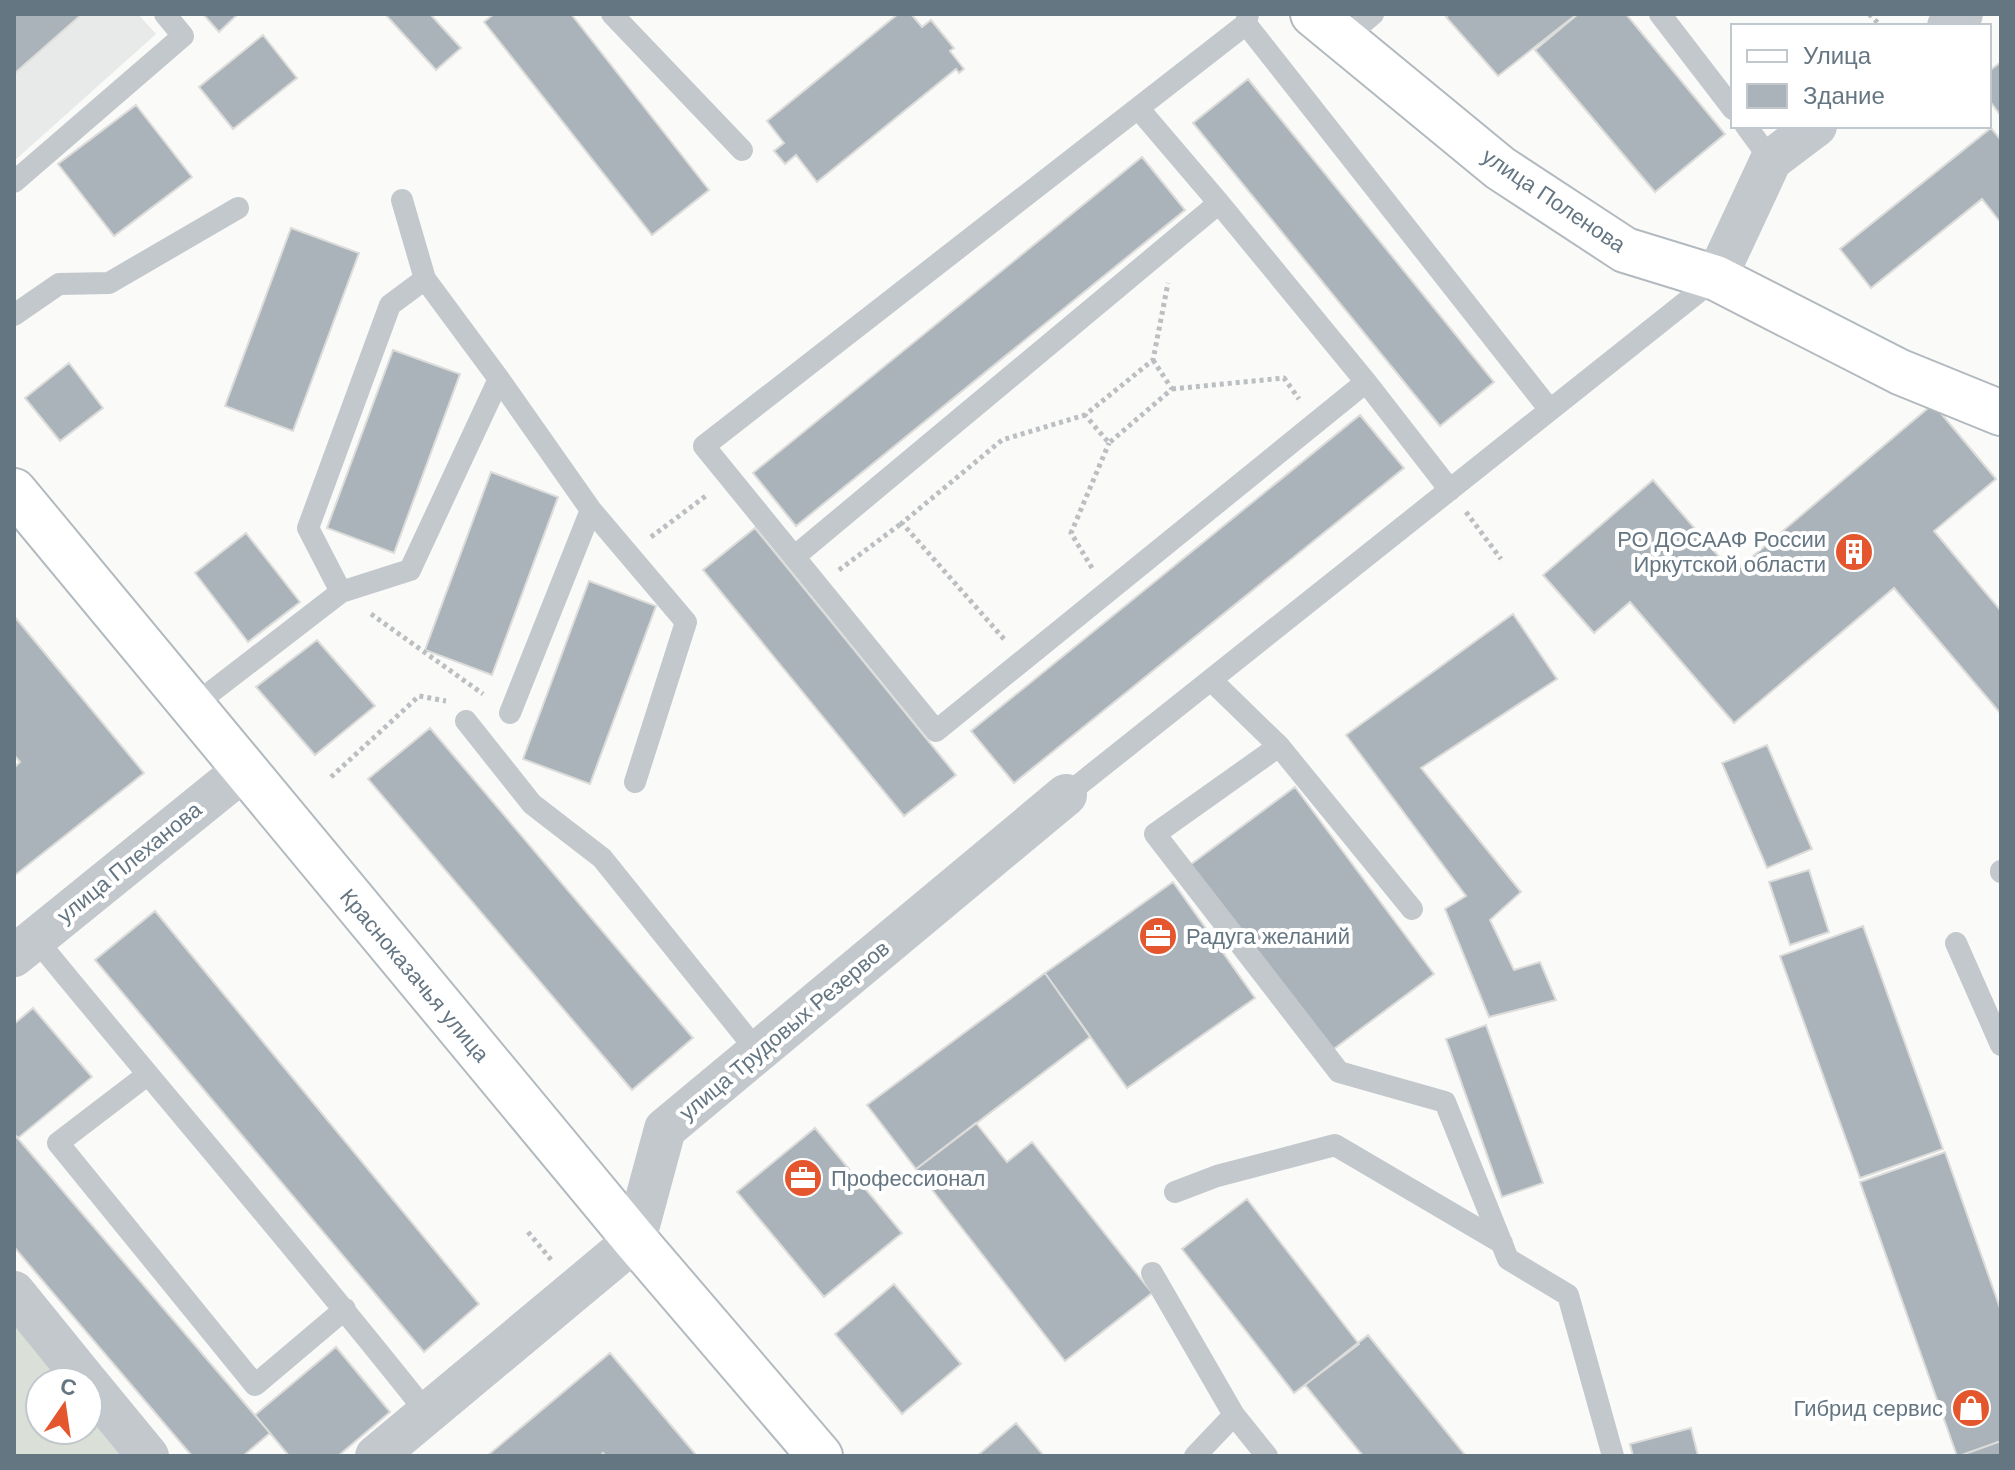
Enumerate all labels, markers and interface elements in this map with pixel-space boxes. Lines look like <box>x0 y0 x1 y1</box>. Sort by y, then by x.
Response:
legend <box>1731 24 1991 128</box>
text: Улица <box>1803 42 1872 69</box>
text: Здание <box>1803 82 1885 109</box>
street label: улица Поленова <box>1477 143 1631 258</box>
place label: РО ДОСААФ России Иркутской области <box>1617 527 1826 577</box>
building icon: РО ДОСААФ России Иркутской области <box>1833 531 1875 573</box>
street label: улица Плеханова <box>52 796 207 928</box>
street label: Красноказачья улица <box>335 884 495 1067</box>
office icon: Радуга желаний <box>1137 915 1179 957</box>
place label: Радуга желаний <box>1186 924 1350 949</box>
street label: улица Трудовых Резервов <box>674 935 894 1125</box>
office icon: Профессионал <box>782 1157 824 1199</box>
place label: Профессионал <box>831 1166 985 1191</box>
north arrow <box>24 1366 104 1446</box>
text: С <box>58 1373 79 1401</box>
shop icon: Гибрид сервис <box>1950 1387 1992 1429</box>
place label: Гибрид сервис <box>1794 1396 1943 1421</box>

